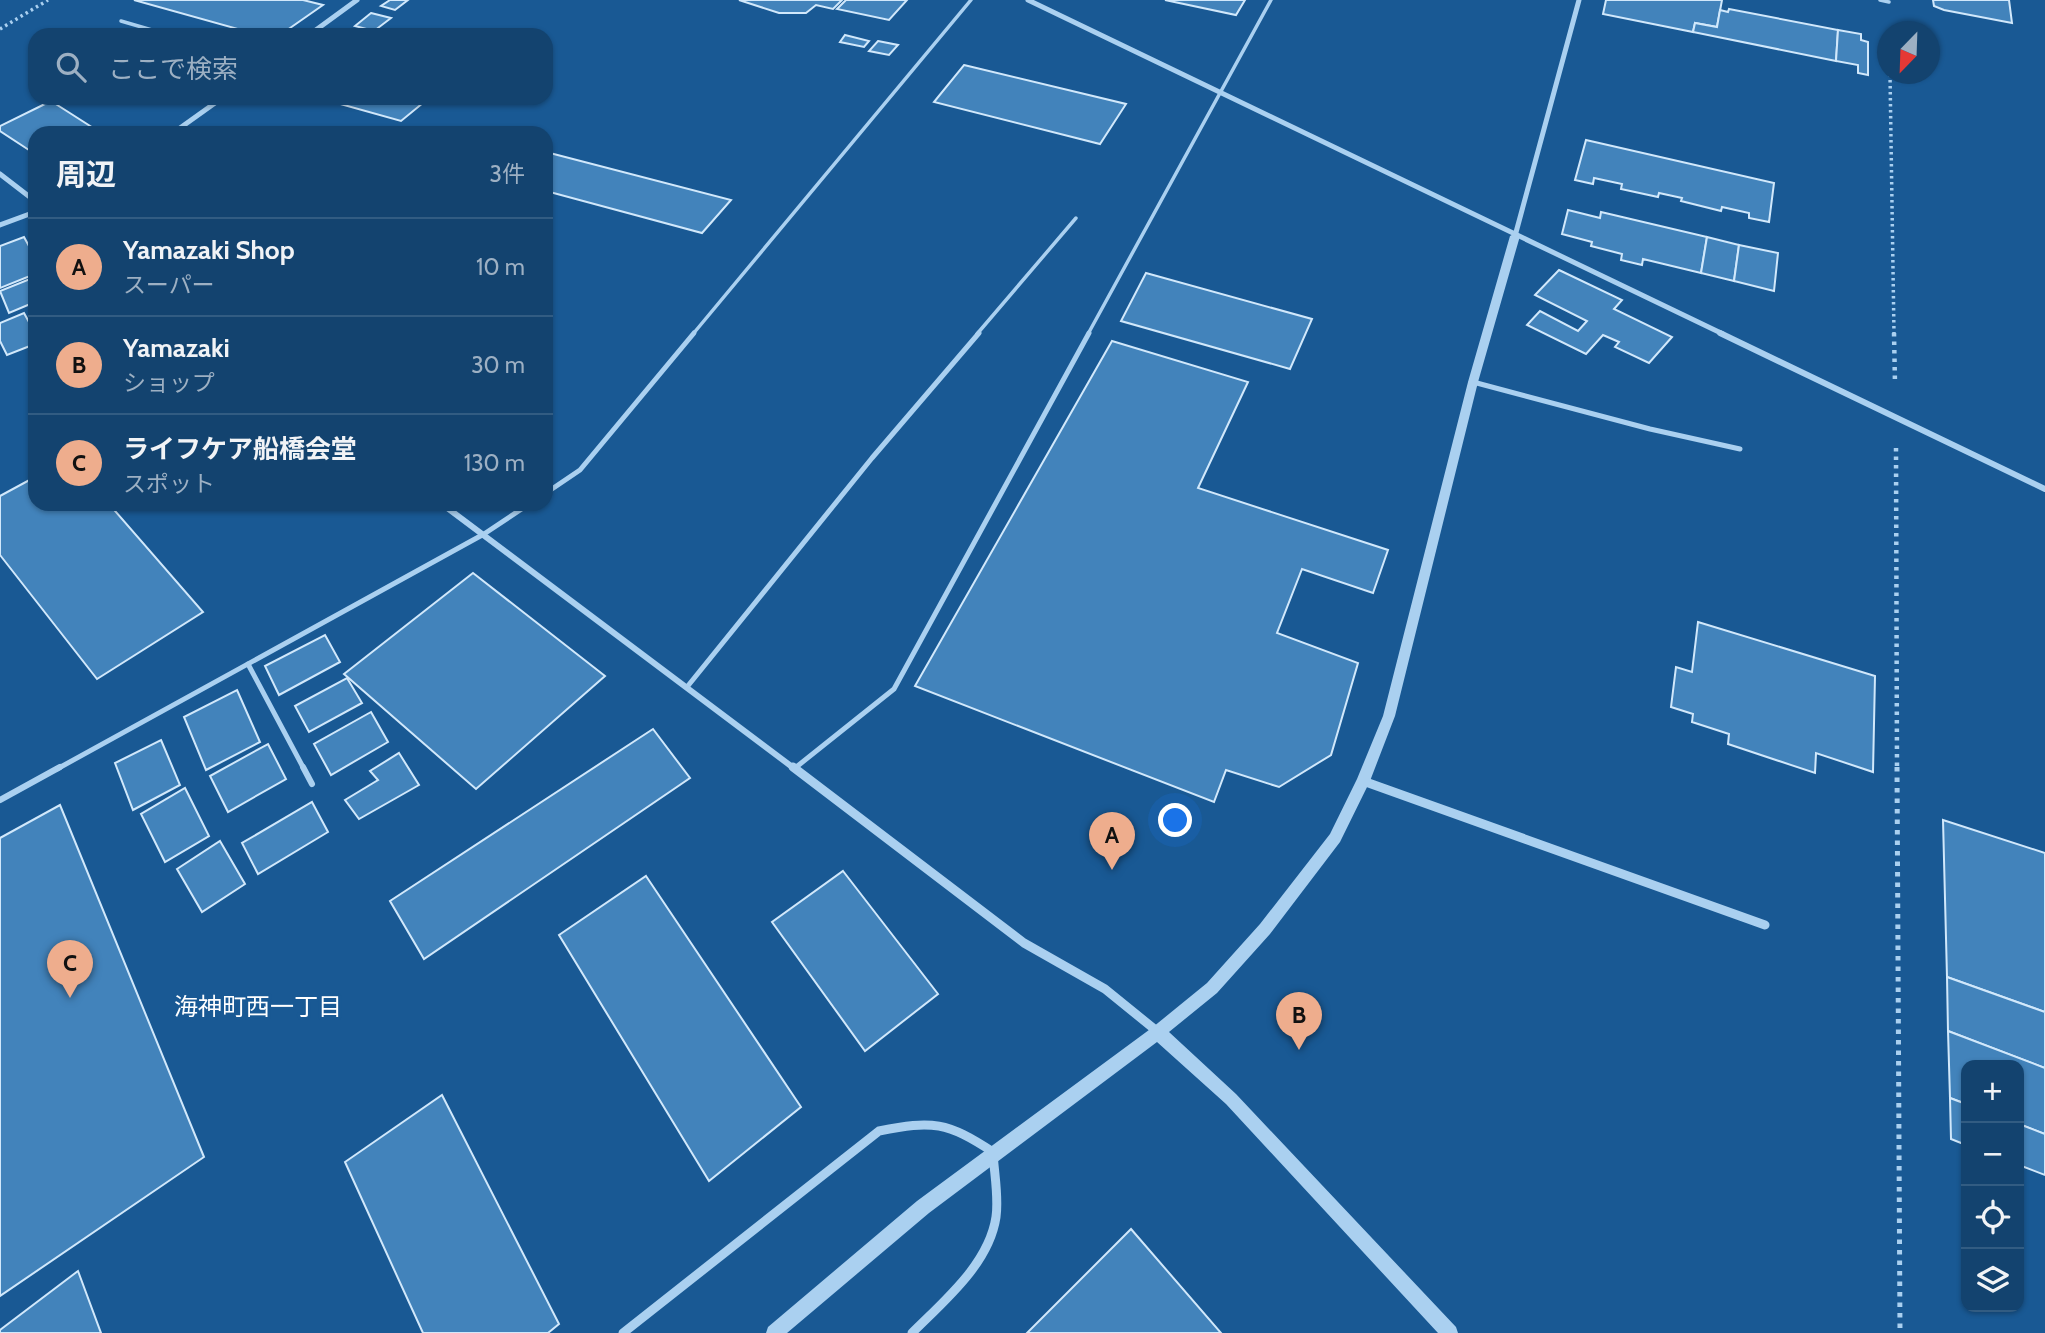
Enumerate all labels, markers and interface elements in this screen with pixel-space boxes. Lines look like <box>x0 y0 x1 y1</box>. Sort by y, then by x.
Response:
north arrow <box>1877 21 1940 84</box>
search box <box>28 28 553 105</box>
icon: search <box>52 48 90 86</box>
text: ここで検索 <box>108 53 238 85</box>
text: 周辺 <box>56 156 116 193</box>
text: 3件 <box>490 160 525 188</box>
text: Yamazaki Shop <box>123 234 295 266</box>
text: A <box>72 253 86 281</box>
text: 10 m <box>476 253 525 281</box>
text: スーパー <box>123 271 215 299</box>
text: Yamazaki <box>123 332 230 364</box>
text: B <box>72 351 86 379</box>
text: 30 m <box>471 351 525 379</box>
text: ショップ <box>123 369 215 397</box>
text: ライフケア船橋会堂 <box>123 433 357 465</box>
text: C <box>72 449 86 477</box>
text: 130 m <box>464 449 525 477</box>
text: スポット <box>123 470 215 498</box>
your location <box>1158 803 1192 837</box>
pin: A <box>1089 812 1135 870</box>
pin: C <box>47 940 93 998</box>
district label: 海神町西一丁目 <box>174 992 342 1021</box>
pin: B <box>1276 992 1322 1050</box>
map controls <box>1961 1060 2024 1312</box>
button: + <box>1961 1060 2024 1123</box>
button: − <box>1961 1123 2024 1186</box>
button: locate <box>1961 1186 2024 1249</box>
button: layers <box>1961 1249 2024 1312</box>

